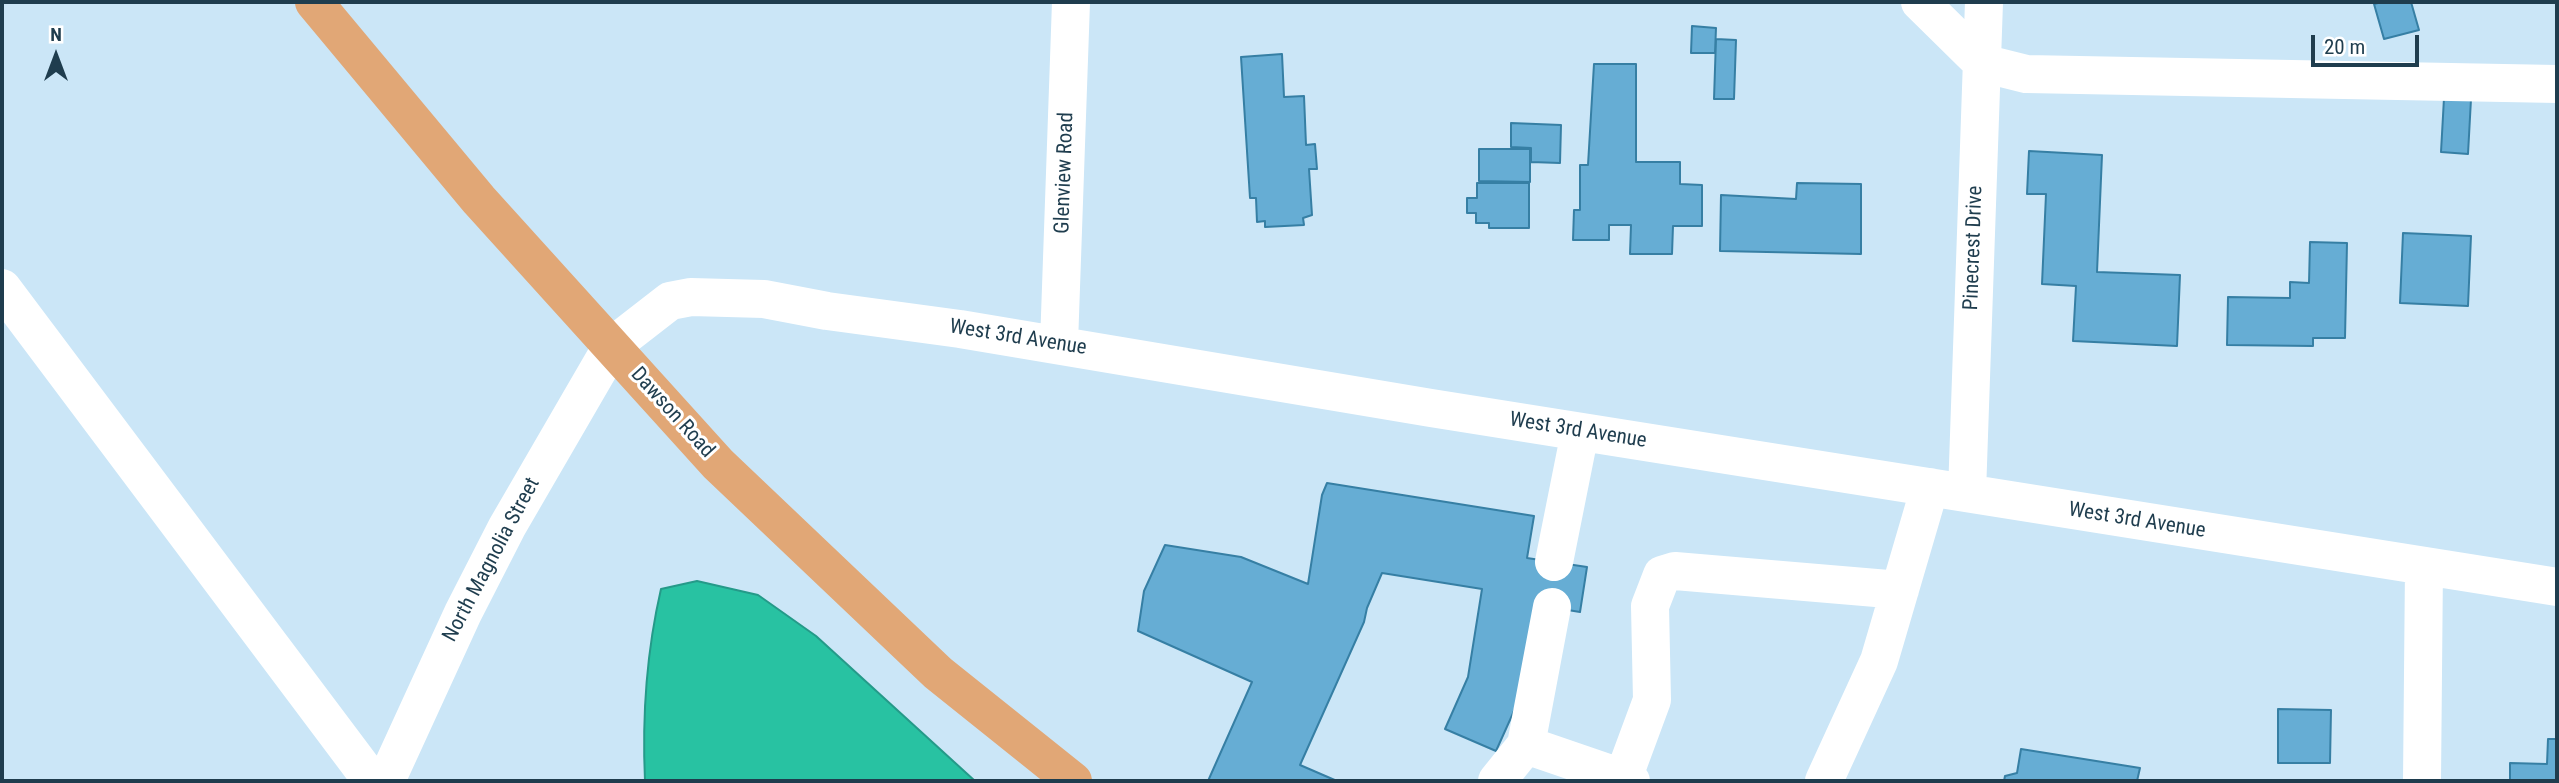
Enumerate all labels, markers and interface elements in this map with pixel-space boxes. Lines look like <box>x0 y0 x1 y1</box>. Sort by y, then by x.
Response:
north arrow <box>21 21 91 91</box>
scale bar <box>2314 21 2422 65</box>
text: N <box>50 23 62 46</box>
text: 20 m <box>2324 35 2365 59</box>
street label: Glenview Road <box>1050 112 1080 234</box>
street label: Pinecrest Drive <box>1959 185 1989 311</box>
street label: West 3rd Avenue <box>948 315 1088 361</box>
street label: Dawson Road <box>625 363 719 463</box>
street label: West 3rd Avenue <box>1508 408 1648 454</box>
street label: North Magnolia Street <box>438 474 546 646</box>
street label: West 3rd Avenue <box>2067 498 2207 544</box>

